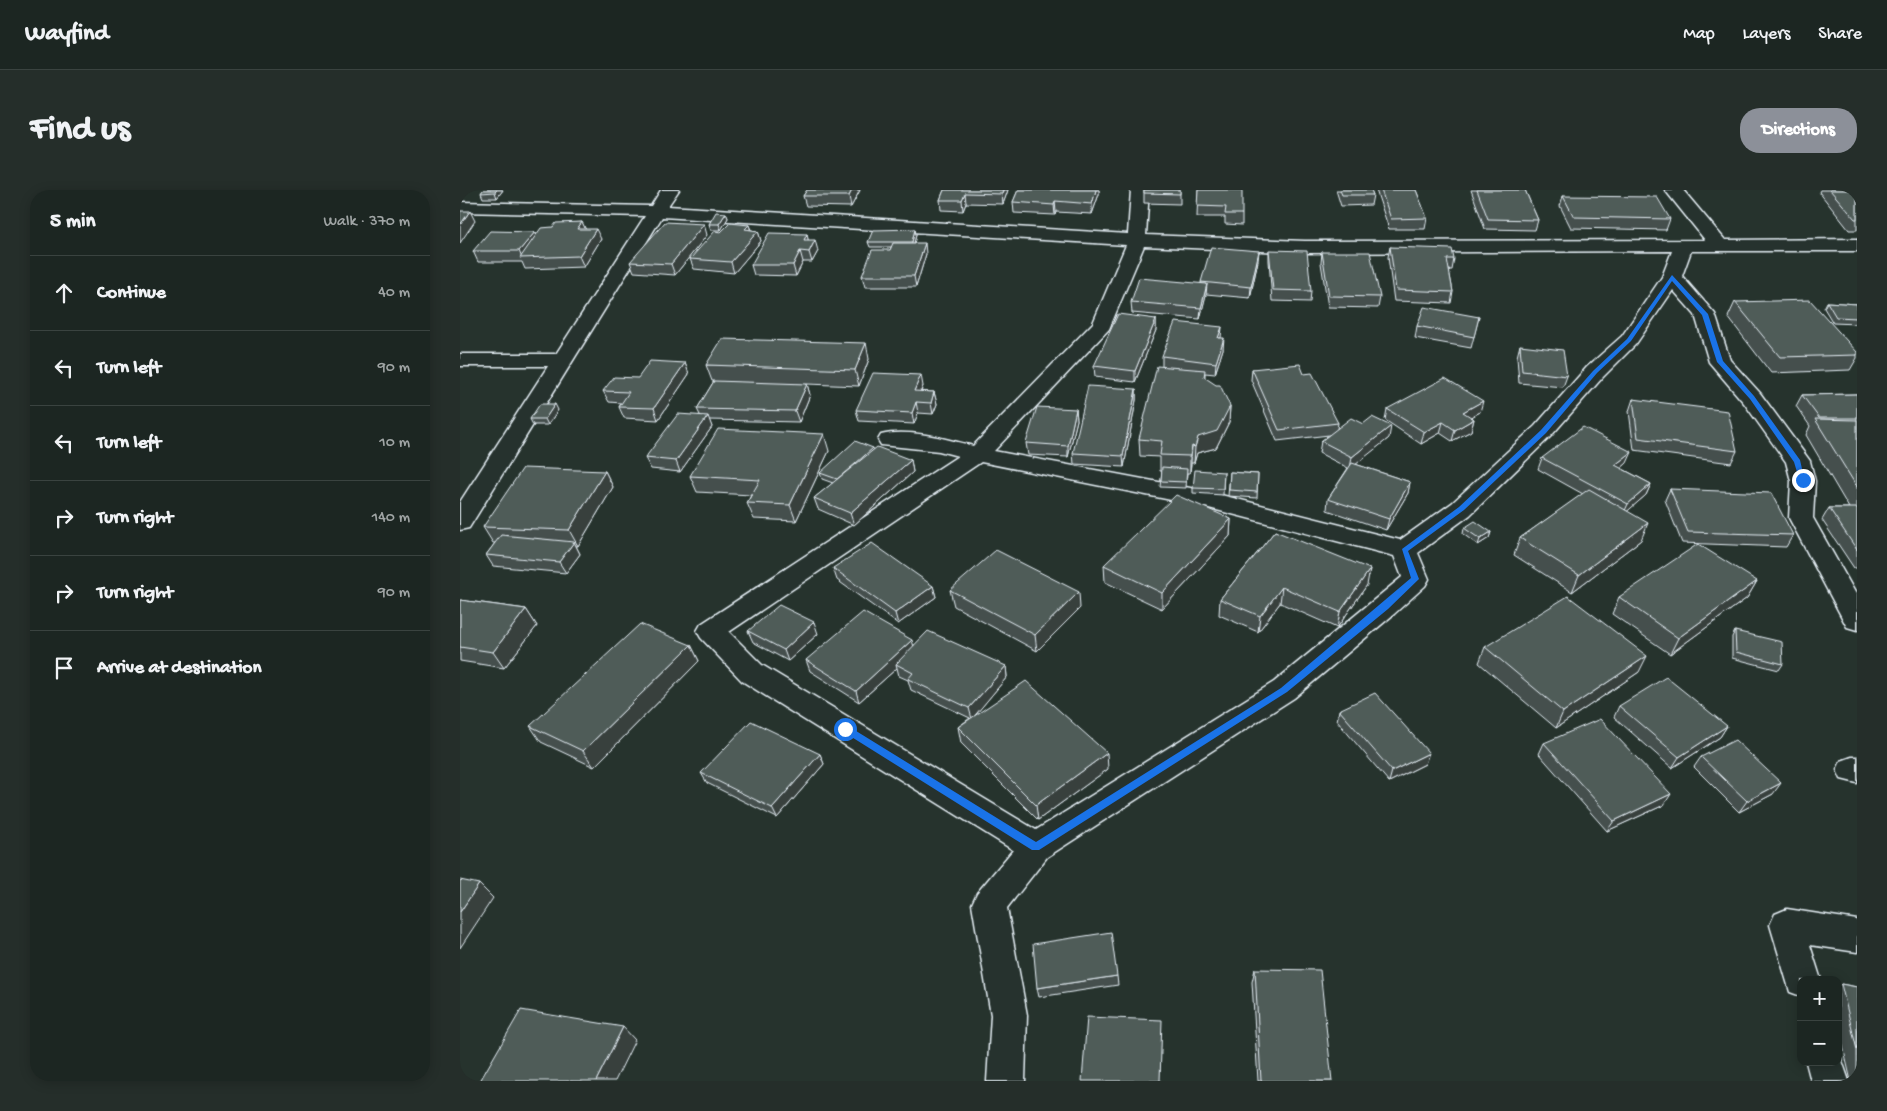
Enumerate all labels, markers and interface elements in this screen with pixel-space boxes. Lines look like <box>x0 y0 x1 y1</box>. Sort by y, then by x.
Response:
text: Wayfind <box>25 20 109 49</box>
text: Map <box>1683 24 1715 45</box>
text: Layers <box>1743 24 1790 45</box>
text: Share <box>1818 24 1862 45</box>
button: Directions <box>1740 108 1857 153</box>
text: Find us <box>30 110 130 151</box>
text: 5 min <box>50 210 95 235</box>
text: Walk · 370 m <box>323 213 410 232</box>
icon: ahead <box>50 279 78 307</box>
text: Continue <box>97 282 166 305</box>
text: 40 m <box>378 284 410 303</box>
icon: left <box>50 354 78 382</box>
text: Turn left <box>97 357 161 380</box>
text: 90 m <box>378 359 410 378</box>
icon: left <box>50 429 78 457</box>
text: Turn left <box>97 432 161 455</box>
text: 10 m <box>379 434 410 453</box>
route end <box>1792 469 1815 492</box>
icon: right <box>50 504 78 532</box>
text: Turn right <box>97 507 173 530</box>
text: 140 m <box>372 509 410 528</box>
icon: right <box>50 579 78 607</box>
text: Turn right <box>97 582 173 605</box>
text: 90 m <box>378 584 410 603</box>
icon: arrive <box>50 654 78 682</box>
text: Arrive at destination <box>97 657 261 680</box>
route start <box>834 718 857 741</box>
map controls <box>1797 976 1842 1066</box>
button: + <box>1797 976 1842 1021</box>
button: − <box>1797 1021 1842 1066</box>

